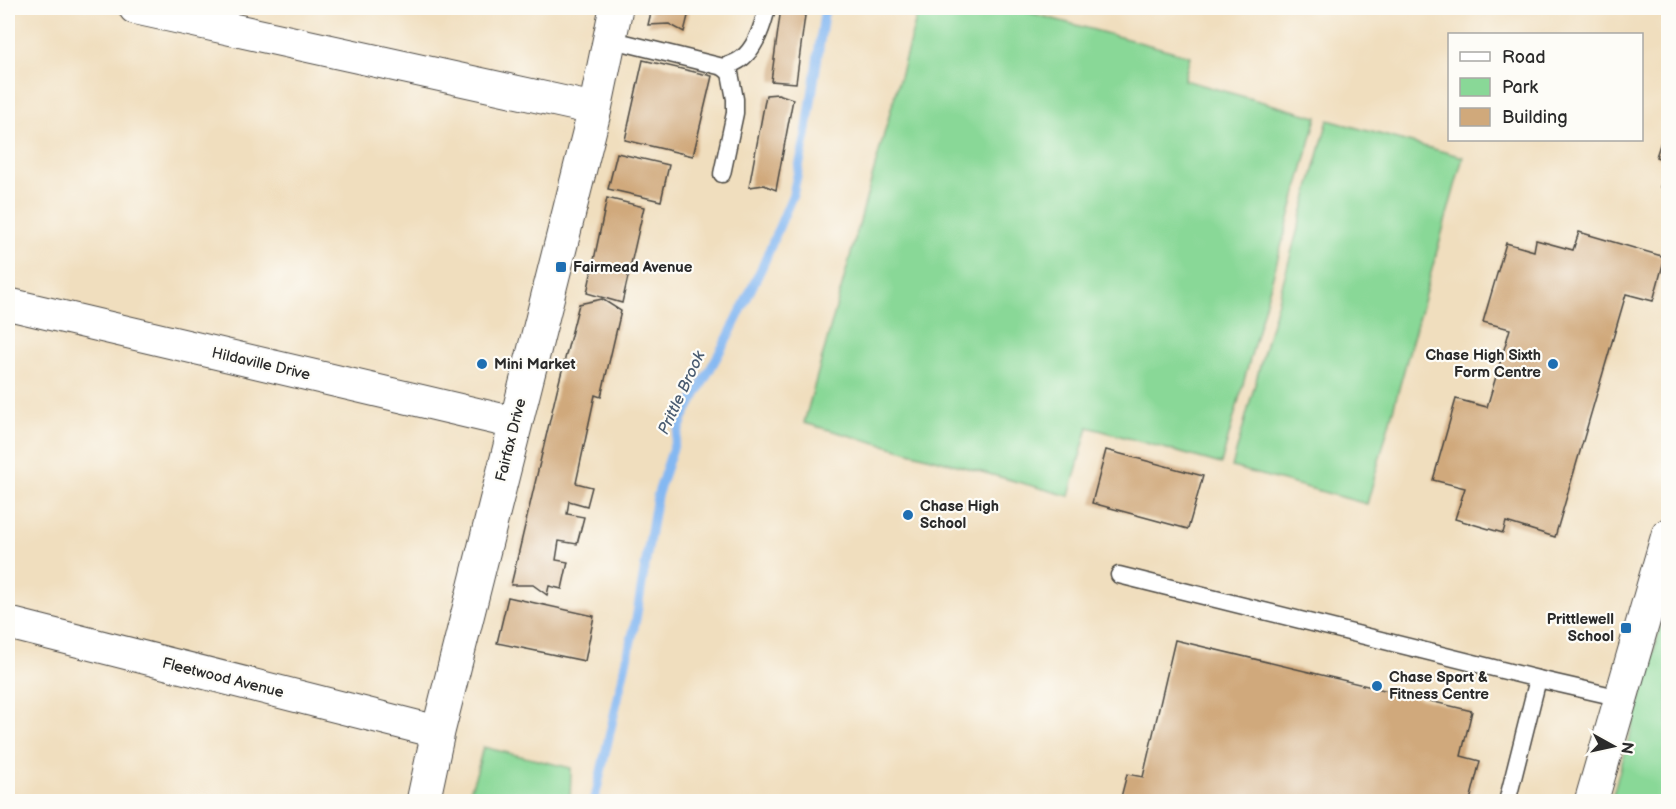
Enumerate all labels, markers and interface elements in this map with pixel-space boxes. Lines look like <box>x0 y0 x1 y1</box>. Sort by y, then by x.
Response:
legend <box>1448 33 1643 141</box>
text: Road <box>1502 47 1546 68</box>
text: Park <box>1502 77 1538 98</box>
text: Building <box>1502 107 1568 128</box>
place label: Fairmead Avenue <box>573 258 693 277</box>
marker: Fairmead Avenue <box>554 260 568 274</box>
street label: Hildaville Drive <box>210 343 312 385</box>
place label: Chase High Sixth Form Centre <box>1425 346 1541 382</box>
water label: Prittle Brook <box>654 347 710 438</box>
place label: Mini Market <box>494 355 575 374</box>
marker: Mini Market <box>475 357 489 371</box>
marker: Chase High Sixth Form Centre <box>1546 357 1560 371</box>
street label: Fairfax Drive <box>492 396 531 483</box>
place label: Chase High School <box>920 497 999 533</box>
marker: Chase High School <box>901 508 915 522</box>
place label: Prittlewell School <box>1547 610 1614 646</box>
marker: Prittlewell School <box>1619 621 1633 635</box>
street label: Fleetwood Avenue <box>160 654 286 702</box>
place label: Chase Sport & Fitness Centre <box>1389 668 1489 704</box>
marker: Chase Sport & Fitness Centre <box>1370 679 1384 693</box>
north arrow <box>1583 716 1643 776</box>
text: N <box>1616 741 1637 755</box>

